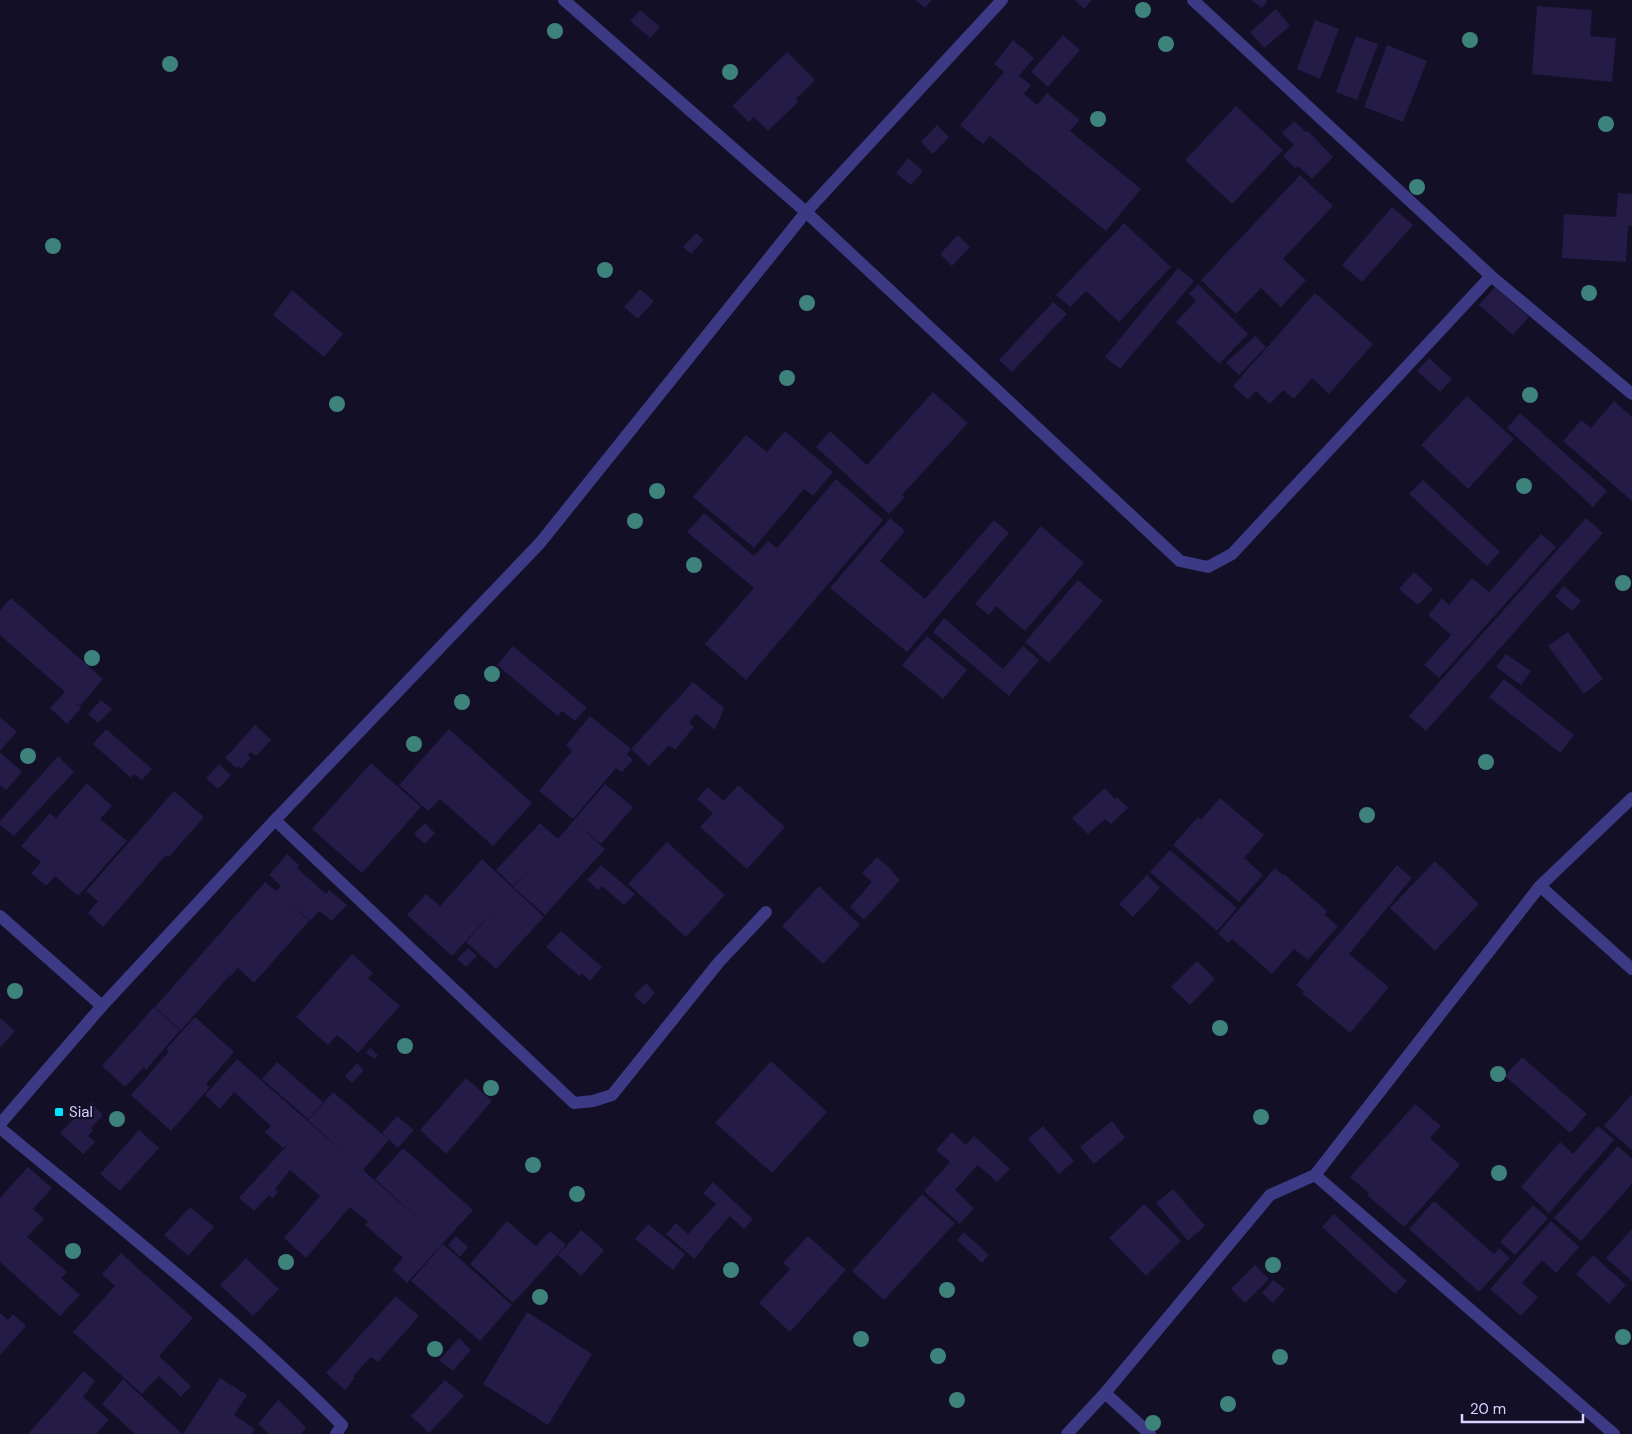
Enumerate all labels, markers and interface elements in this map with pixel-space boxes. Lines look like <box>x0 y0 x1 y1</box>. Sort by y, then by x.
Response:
place label: Sial <box>69 1102 93 1122</box>
marker: Sial <box>53 1106 65 1118</box>
scale bar <box>1462 1392 1583 1424</box>
text: 20 m <box>1470 1399 1506 1419</box>

